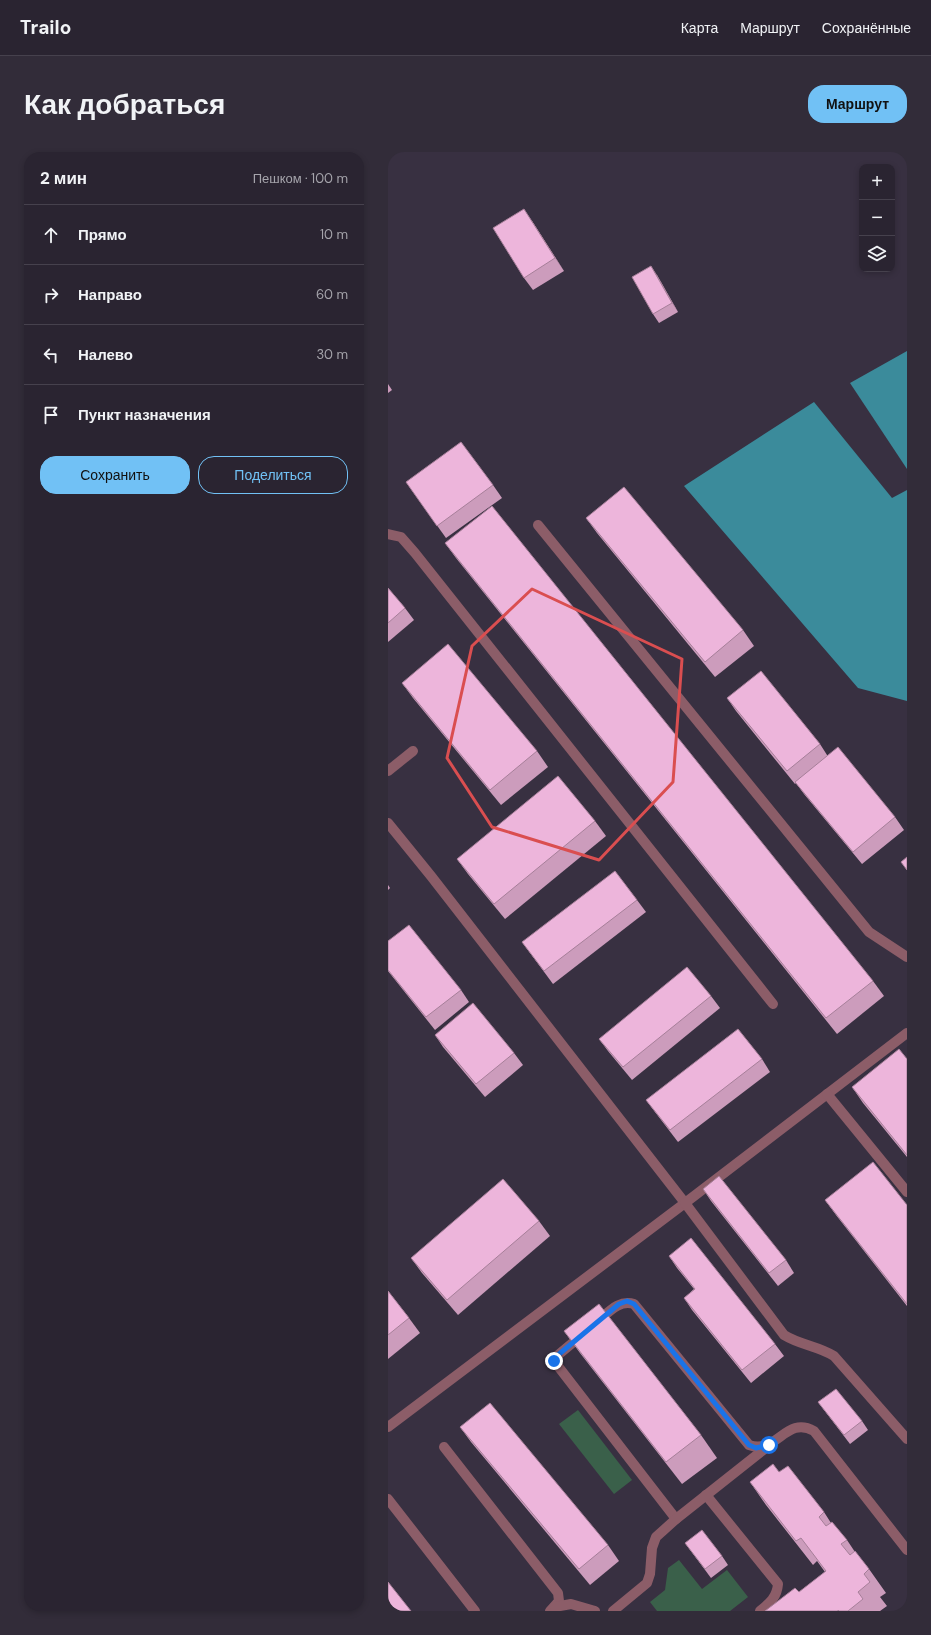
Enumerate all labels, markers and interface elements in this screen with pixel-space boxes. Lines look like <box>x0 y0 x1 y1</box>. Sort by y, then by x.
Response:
text: Trailo <box>20 15 71 40</box>
text: Карта <box>681 19 718 37</box>
text: Маршрут <box>740 19 800 37</box>
text: Сохранённые <box>822 19 911 37</box>
button: Маршрут <box>808 85 907 123</box>
text: Как добраться <box>24 86 225 123</box>
map controls <box>859 164 895 272</box>
button: + <box>859 164 895 200</box>
text: 2 мин <box>40 167 87 189</box>
text: Пешком · 100 m <box>253 170 348 187</box>
button: − <box>859 200 895 236</box>
icon: ahead <box>40 224 62 246</box>
text: Прямо <box>78 225 127 245</box>
text: 10 m <box>320 226 348 243</box>
button: layers <box>859 236 895 272</box>
icon: right <box>40 284 62 306</box>
text: Направо <box>78 285 142 305</box>
text: 60 m <box>316 286 348 303</box>
icon: left <box>40 344 62 366</box>
text: Налево <box>78 345 133 365</box>
text: 30 m <box>316 346 348 363</box>
icon: arrive <box>40 404 62 426</box>
text: Пункт назначения <box>78 405 211 425</box>
button: Сохранить <box>40 456 190 494</box>
button: Поделиться <box>198 456 348 494</box>
route end <box>545 1352 563 1370</box>
route start <box>760 1436 778 1454</box>

